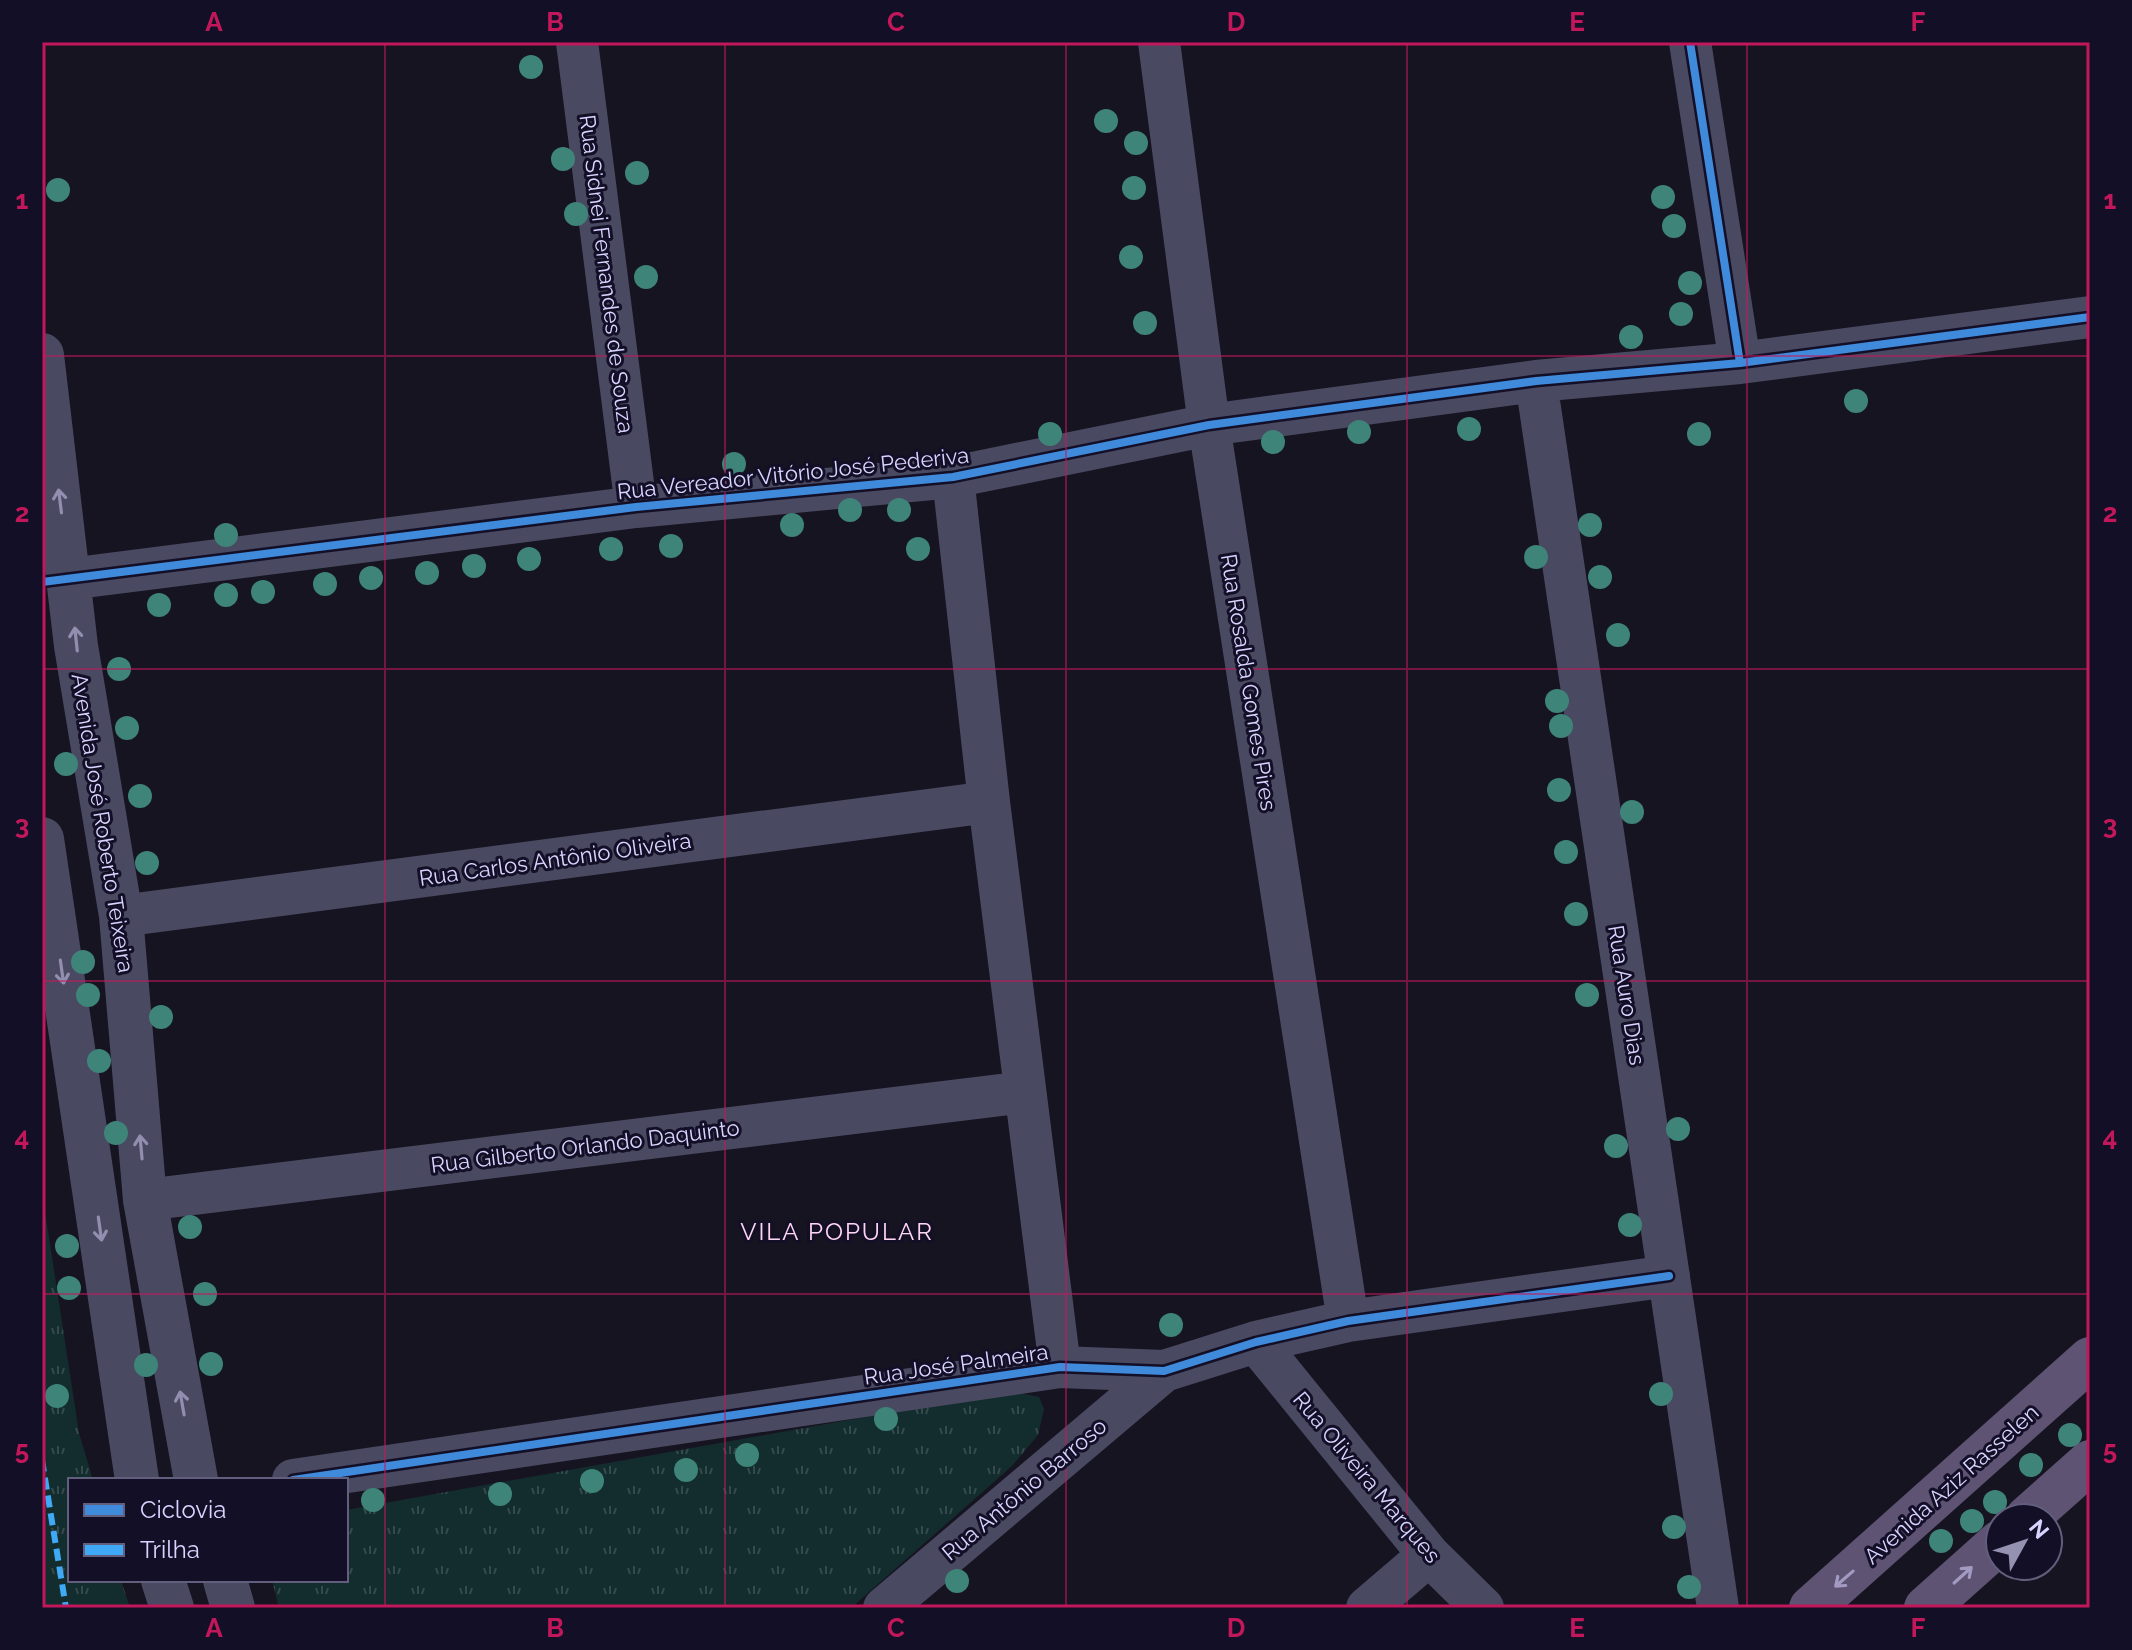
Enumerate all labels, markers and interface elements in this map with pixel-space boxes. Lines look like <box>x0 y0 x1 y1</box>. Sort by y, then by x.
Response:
text: A <box>205 7 223 37</box>
text: B <box>546 7 564 37</box>
text: C <box>887 7 905 37</box>
text: D <box>1227 7 1245 37</box>
text: E <box>1569 7 1585 37</box>
text: F <box>1911 7 1926 37</box>
street label: Rua Sidnei Fernandes de Souza <box>575 113 639 435</box>
text: 1 <box>16 185 29 215</box>
text: 1 <box>2104 185 2117 215</box>
street label: Rua Vereador Vitório José Pederiva <box>616 442 970 504</box>
one-way arrow <box>52 489 67 514</box>
text: 2 <box>15 498 29 528</box>
text: 2 <box>2103 498 2117 528</box>
street label: Rua Rosalda Gomes Pires <box>1216 552 1282 812</box>
one-way arrow <box>68 626 83 653</box>
street label: Avenida José Roberto Teixeira <box>66 672 140 974</box>
text: 3 <box>15 810 29 840</box>
text: 3 <box>2103 810 2117 840</box>
street label: Rua Carlos Antônio Oliveira <box>417 827 693 891</box>
street label: Rua Auro Dias <box>1603 923 1651 1067</box>
one-way arrow <box>55 959 70 984</box>
street label: Rua Gilberto Orlando Daquinto <box>429 1114 741 1178</box>
text: 4 <box>15 1122 29 1152</box>
text: 4 <box>2103 1122 2117 1152</box>
one-way arrow <box>133 1134 148 1161</box>
one-way arrow <box>93 1216 108 1241</box>
district label: VILA POPULAR <box>740 1217 934 1246</box>
street label: Rua José Palmeira <box>862 1338 1050 1390</box>
street label: Rua Oliveira Marques <box>1288 1386 1446 1568</box>
one-way arrow <box>174 1391 189 1416</box>
street label: Avenida Aziz Rasselen <box>1858 1399 2044 1569</box>
street label: Rua Antônio Barroso <box>936 1413 1112 1565</box>
text: 5 <box>15 1435 29 1465</box>
text: 5 <box>2103 1435 2117 1465</box>
legend <box>68 1478 348 1582</box>
text: Ciclovia <box>140 1495 226 1524</box>
north arrow <box>1984 1502 2064 1582</box>
text: N <box>2024 1514 2055 1544</box>
text: Trilha <box>140 1535 200 1564</box>
one-way arrow <box>1952 1566 1973 1585</box>
one-way arrow <box>1835 1570 1855 1588</box>
text: A <box>205 1613 223 1643</box>
text: B <box>546 1613 564 1643</box>
text: C <box>887 1613 905 1643</box>
text: D <box>1227 1613 1245 1643</box>
text: E <box>1569 1613 1585 1643</box>
text: F <box>1911 1613 1926 1643</box>

